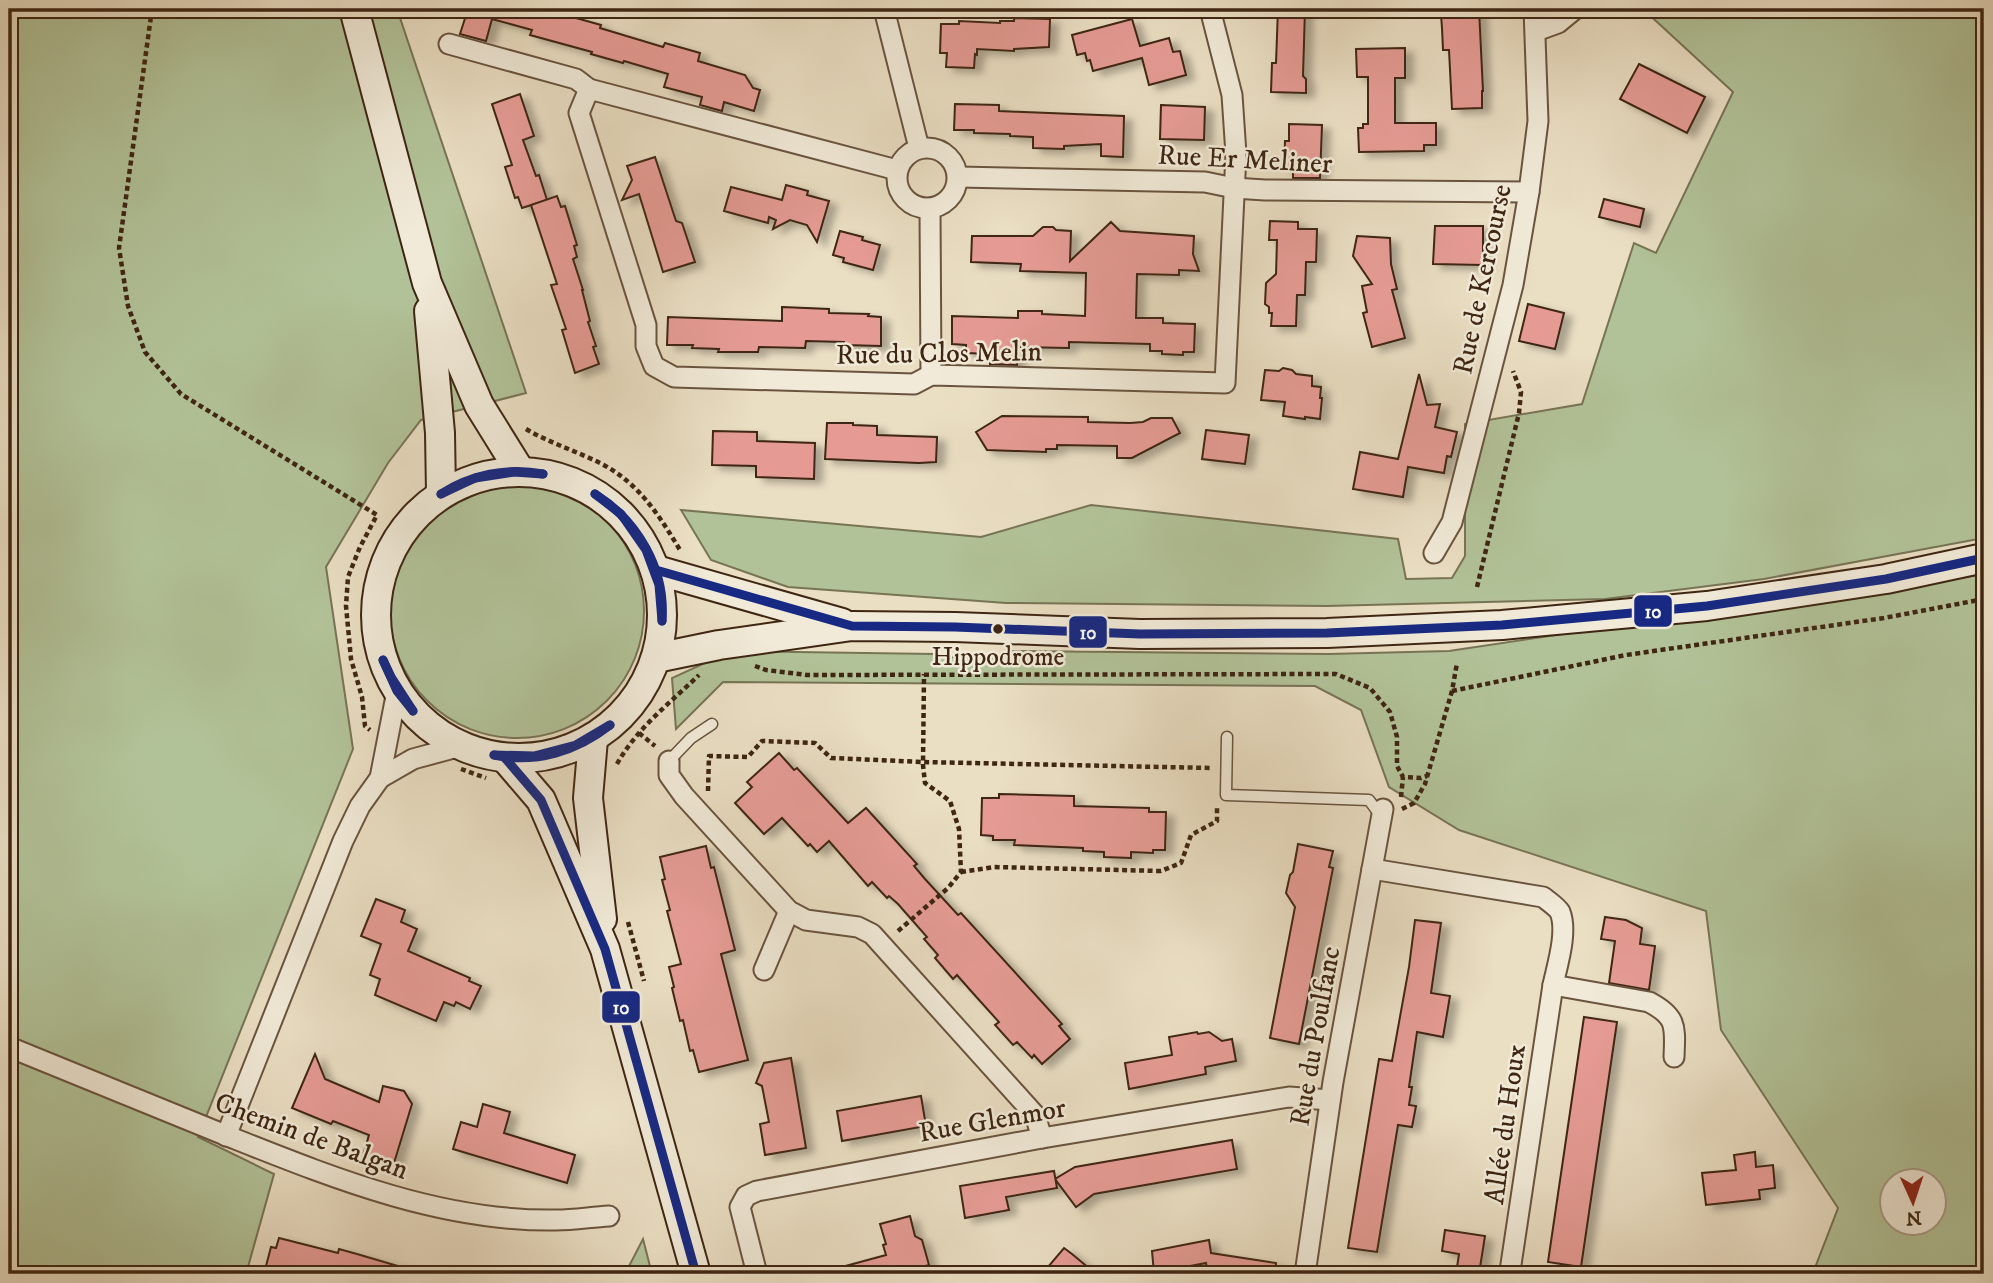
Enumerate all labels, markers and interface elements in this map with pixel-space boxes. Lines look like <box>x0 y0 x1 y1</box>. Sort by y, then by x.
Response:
street label: Rue Er Meliner <box>1157 137 1334 182</box>
street label: Rue de Kercourse <box>1445 181 1520 377</box>
street label: Rue du Clos Melin <box>836 334 1043 373</box>
line badge: 10 <box>1633 594 1673 628</box>
text: 10 <box>1644 601 1662 624</box>
line badge: 10 <box>1068 615 1108 649</box>
marker: Hippodrome <box>991 622 1005 636</box>
text: 10 <box>1079 622 1097 645</box>
place label: Hippodrome <box>932 641 1064 674</box>
street label: Rue du Poulfanc <box>1282 944 1349 1129</box>
line badge: 10 <box>601 990 641 1024</box>
text: 10 <box>612 997 630 1020</box>
street label: Allée du Houx <box>1477 1042 1534 1206</box>
street label: Chemin de Balgan <box>210 1085 413 1188</box>
street label: Rue Glenmor <box>916 1090 1069 1151</box>
north arrow <box>1878 1168 1948 1238</box>
text: N <box>1905 1206 1922 1229</box>

